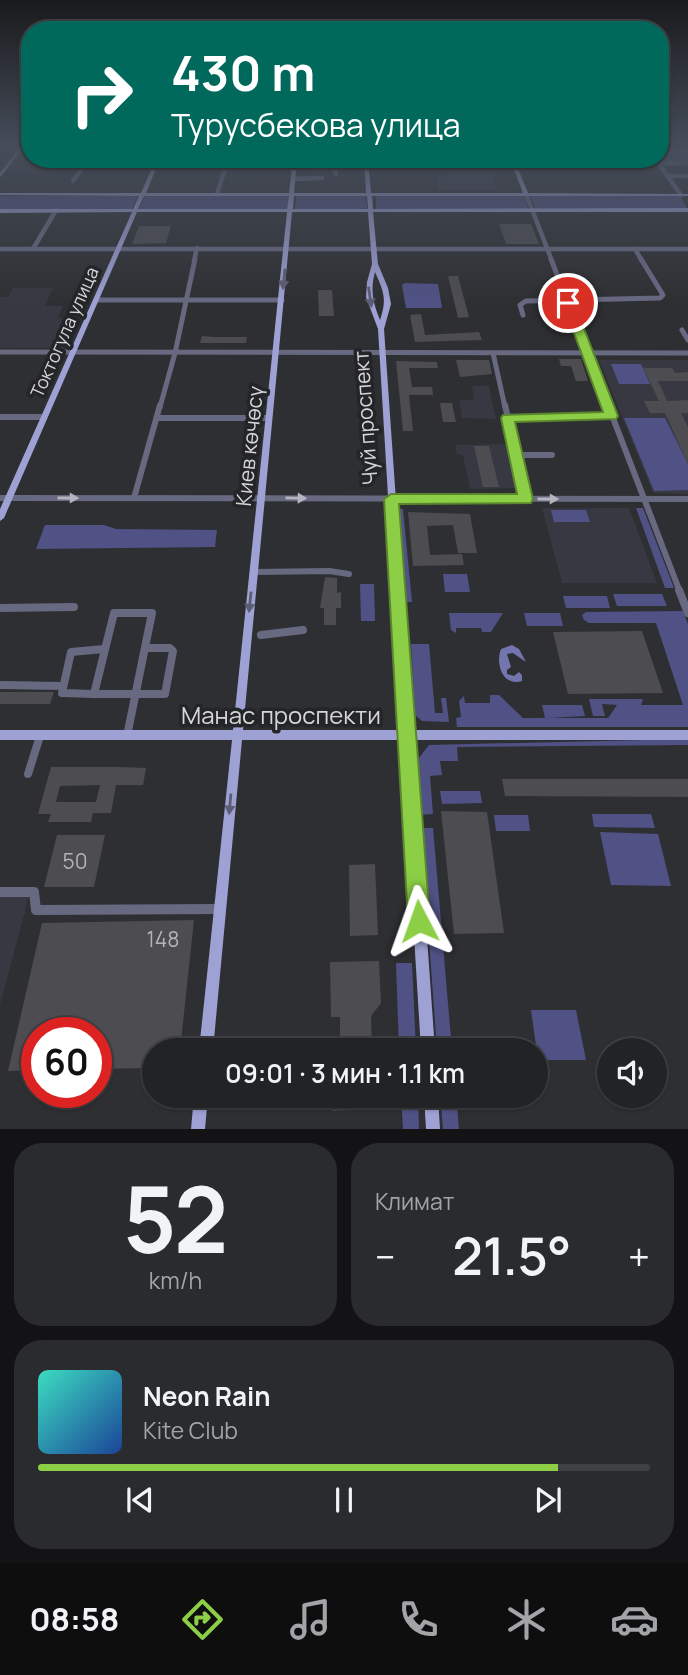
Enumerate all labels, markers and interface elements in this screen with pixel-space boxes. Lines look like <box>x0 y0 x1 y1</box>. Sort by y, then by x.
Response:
text: 430 m <box>171 39 315 106</box>
icon: right <box>56 49 147 140</box>
text: Турусбекова улица <box>171 103 461 147</box>
street label: Токтогула улица <box>24 263 104 401</box>
one-way arrow <box>278 268 289 290</box>
pin <box>538 273 598 333</box>
icon: arrive <box>549 284 587 322</box>
one-way arrow <box>364 286 375 308</box>
street label: Чуй проспект <box>346 350 384 486</box>
street label: Киев көчөсү <box>229 384 269 508</box>
one-way arrow <box>57 492 79 504</box>
one-way arrow <box>285 492 307 504</box>
one-way arrow <box>537 493 559 505</box>
one-way arrow <box>245 592 256 614</box>
street label: Манас проспекти <box>181 698 381 731</box>
one-way arrow <box>224 794 235 816</box>
house number: 50 <box>63 847 87 875</box>
position arrow <box>382 884 456 958</box>
house number: 148 <box>147 925 179 953</box>
speed limit sign: 60 <box>21 1017 112 1108</box>
map controls <box>597 1038 667 1108</box>
button: sound <box>597 1038 667 1108</box>
text: 09:01 · 3 мин · 1.1 km <box>225 1055 465 1091</box>
text: 52 <box>123 1156 228 1280</box>
text: Климат <box>375 1185 454 1217</box>
text: 21.5° <box>452 1220 571 1291</box>
text: − <box>375 1230 396 1282</box>
text: + <box>628 1230 650 1282</box>
text: km/h <box>149 1264 202 1296</box>
text: Neon Rain <box>143 1378 271 1414</box>
text: Kite Club <box>143 1414 238 1446</box>
icon: previous <box>121 1481 159 1519</box>
icon: pause <box>325 1481 363 1519</box>
icon: next <box>529 1481 567 1519</box>
icon: directions <box>178 1595 227 1644</box>
icon: music <box>286 1595 335 1644</box>
icon: phone <box>394 1595 443 1644</box>
icon: climate <box>502 1595 551 1644</box>
icon: car <box>610 1595 659 1644</box>
text: 08:58 <box>29 1597 119 1641</box>

